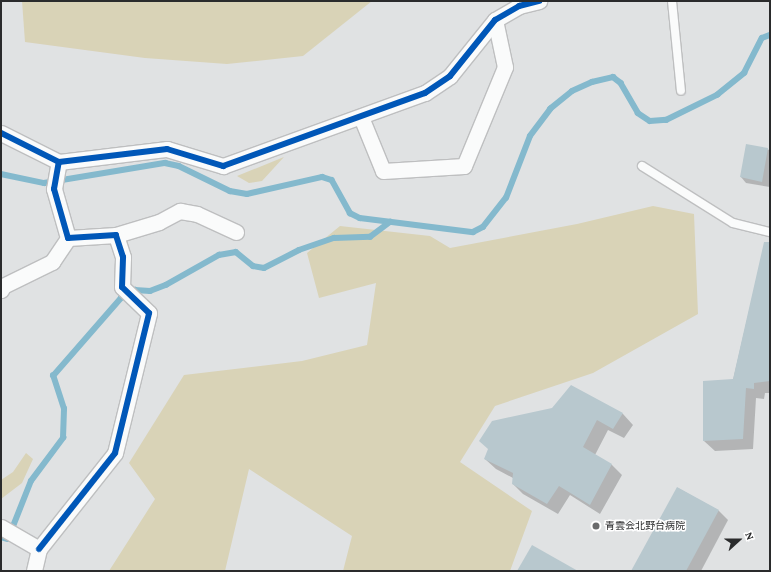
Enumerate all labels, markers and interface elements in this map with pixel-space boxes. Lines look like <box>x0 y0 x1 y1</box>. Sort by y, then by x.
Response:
marker: 青雲会北野台病院 <box>590 520 602 532</box>
place label: 青雲会北野台病院 <box>605 520 685 532</box>
north arrow <box>719 520 759 560</box>
text: N <box>743 530 757 541</box>

